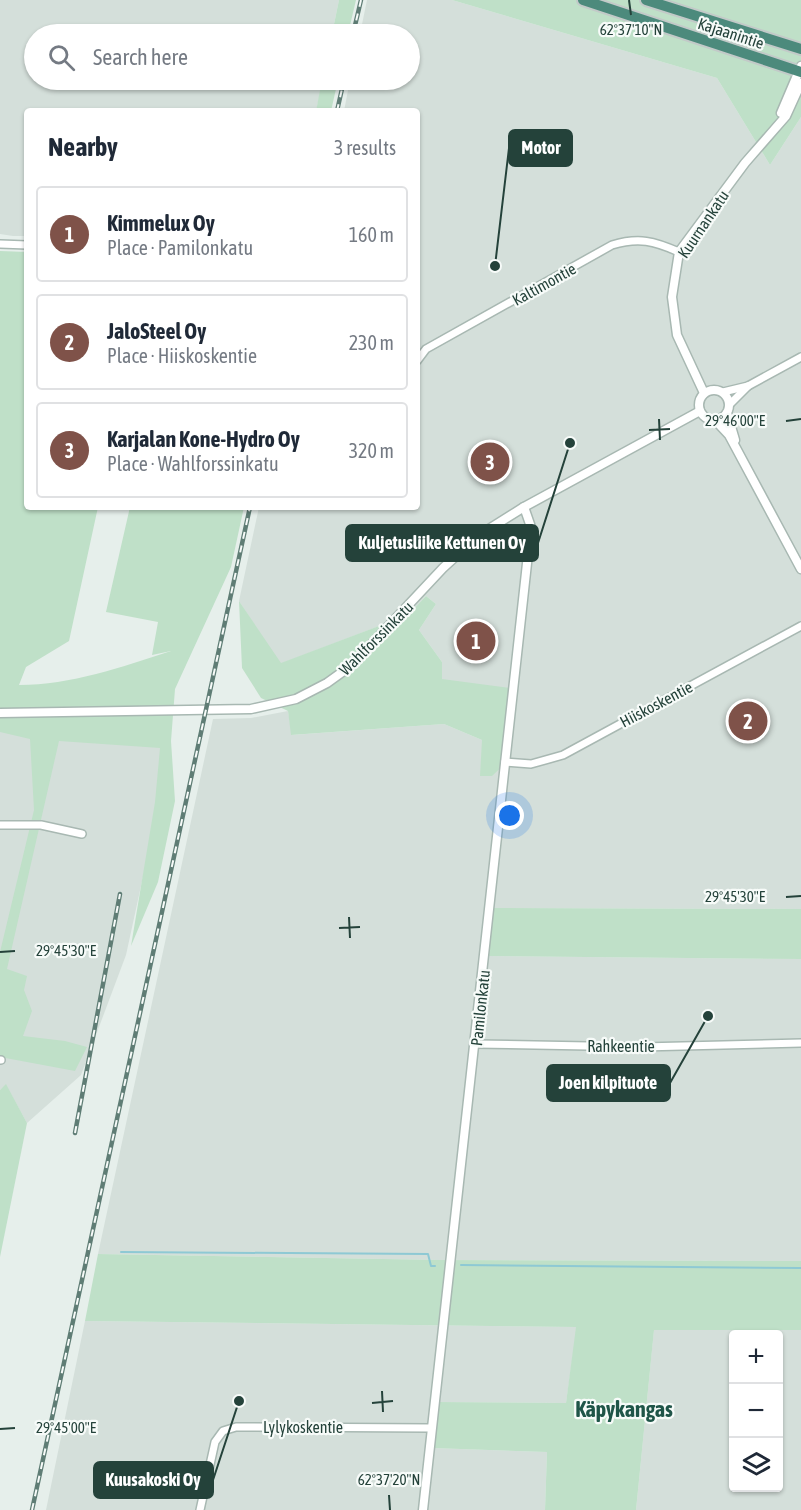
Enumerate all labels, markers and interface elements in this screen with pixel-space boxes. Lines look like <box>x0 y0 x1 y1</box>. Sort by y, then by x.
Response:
street label: Kajaanintie <box>695 14 766 53</box>
text: 62°37'10"N <box>600 21 662 38</box>
search box <box>24 24 420 90</box>
icon: search <box>45 41 78 74</box>
text: Search here <box>93 44 188 70</box>
callout: Motor <box>509 130 572 166</box>
text: Nearby <box>48 132 118 162</box>
text: 3 results <box>334 136 396 159</box>
text: Motor <box>521 137 561 158</box>
street label: Kuurnankatu <box>674 187 732 261</box>
text: Kimmelux Oy <box>107 210 215 236</box>
text: 1 <box>65 223 74 246</box>
text: 160 m <box>349 223 394 246</box>
text: Place · Pamilonkatu <box>107 236 253 259</box>
street label: Kaltimontie <box>509 259 579 309</box>
text: JaloSteel Oy <box>107 318 206 344</box>
text: 2 <box>65 331 74 354</box>
text: 230 m <box>349 331 394 354</box>
text: Place · Hiiskoskentie <box>107 344 257 367</box>
text: 29°46'00"E <box>705 412 766 429</box>
text: Karjalan Kone-Hydro Oy <box>107 426 300 452</box>
text: 3 <box>65 439 74 462</box>
text: 320 m <box>349 439 394 462</box>
pin: 3 <box>470 440 510 484</box>
text: Place · Wahlforssinkatu <box>107 452 279 475</box>
callout: Kuljetusliike Kettunen Oy <box>346 525 538 561</box>
text: Kuljetusliike Kettunen Oy <box>358 532 526 553</box>
street label: Wahlforssinkatu <box>335 597 417 679</box>
pin: 1 <box>456 618 496 664</box>
street label: Hiiskoskentie <box>617 677 695 731</box>
pin: 2 <box>728 698 768 744</box>
your location <box>495 801 524 830</box>
text: 29°45'30"E <box>705 888 766 905</box>
text: 29°45'30"E <box>36 942 97 959</box>
street label: Pamilonkatu <box>467 969 493 1047</box>
street label: Rahkeentie <box>587 1037 655 1055</box>
callout: Joen kilpituote <box>547 1065 670 1101</box>
text: Joen kilpituote <box>558 1072 657 1093</box>
map controls <box>729 1330 783 1492</box>
button: + <box>729 1330 783 1384</box>
button: − <box>729 1384 783 1438</box>
district label: Käpykangas <box>575 1396 673 1422</box>
street label: Lylykoskentie <box>263 1418 343 1437</box>
text: 29°45'00"E <box>36 1419 97 1436</box>
button: layers <box>729 1438 783 1492</box>
callout: Kuusakoski Oy <box>94 1462 213 1498</box>
text: Kuusakoski Oy <box>105 1469 201 1490</box>
text: 62°37'20"N <box>358 1471 420 1488</box>

